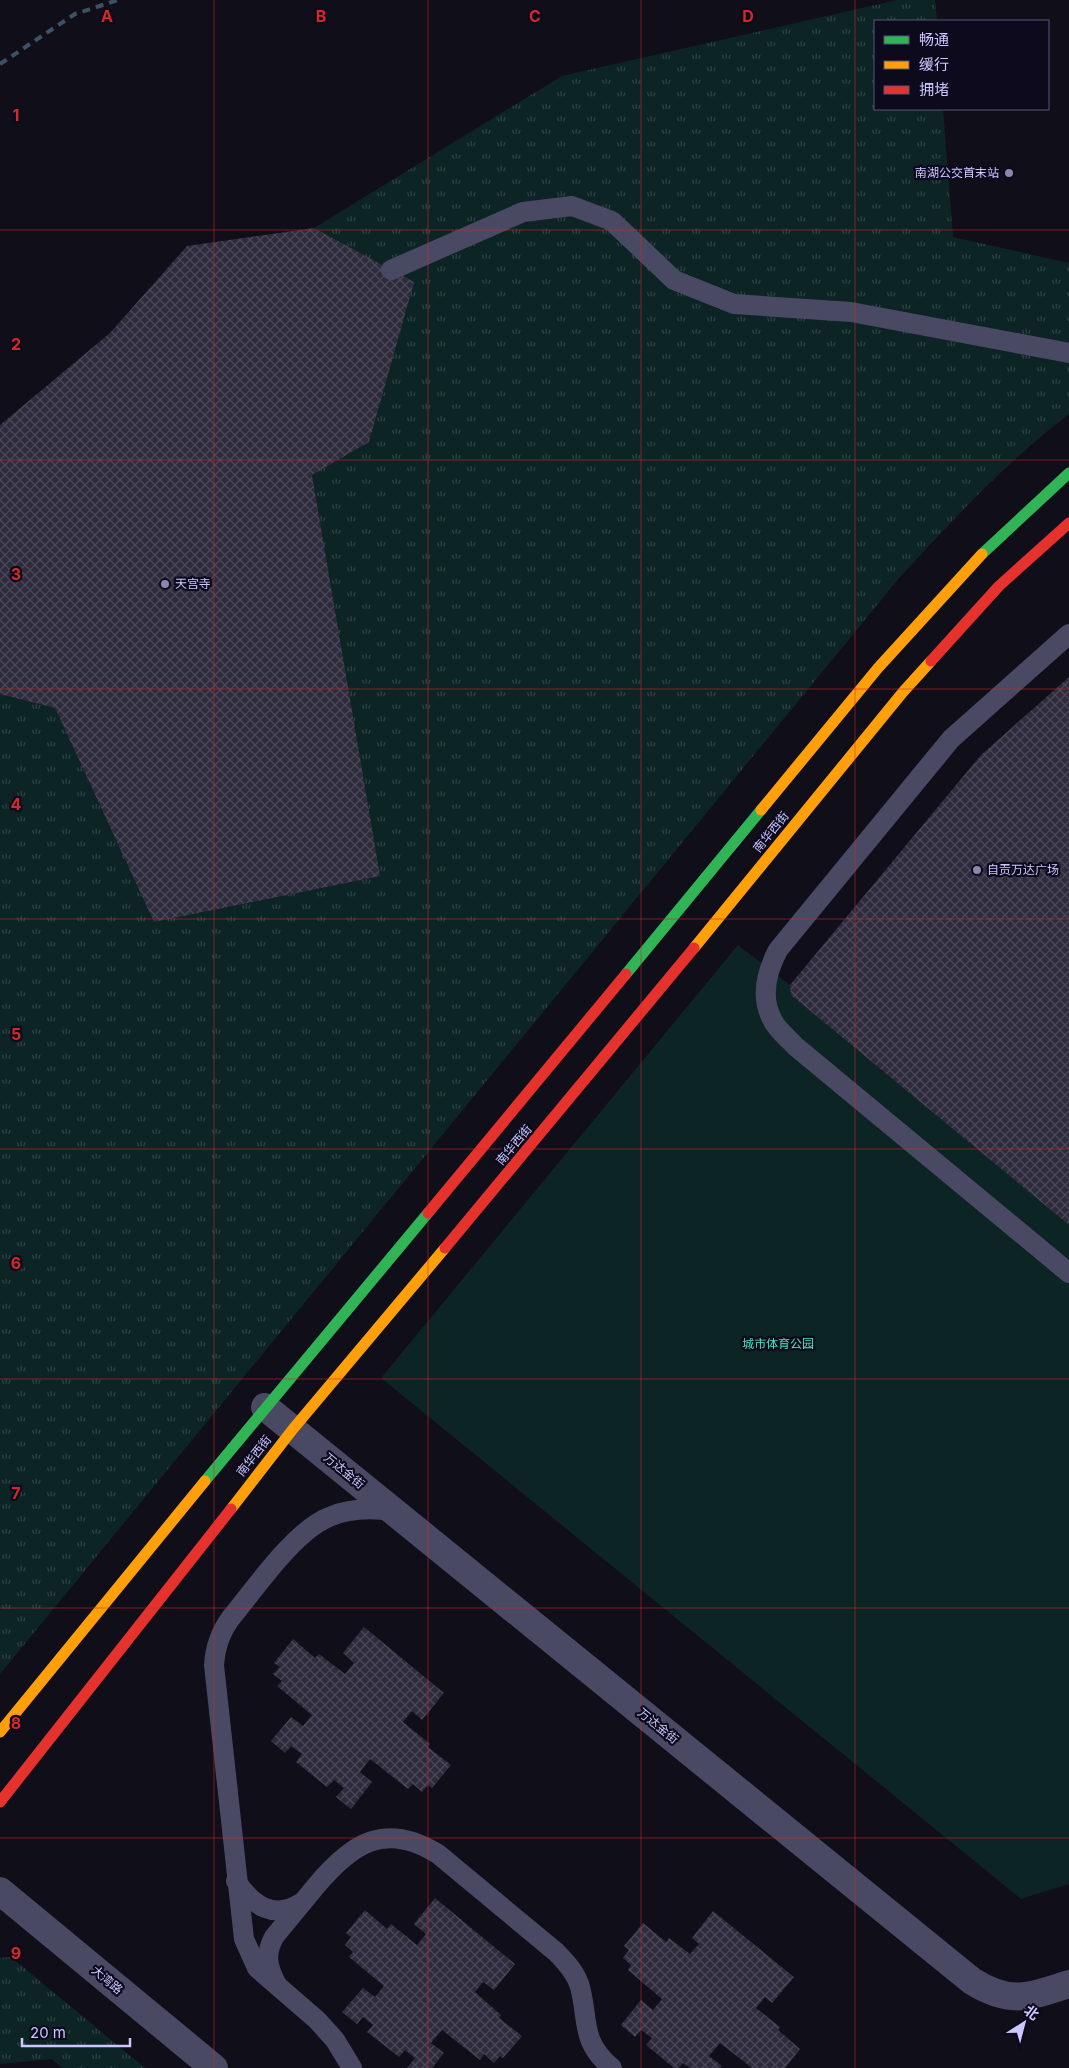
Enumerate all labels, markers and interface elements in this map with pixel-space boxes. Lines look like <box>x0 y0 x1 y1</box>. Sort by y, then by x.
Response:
text: A <box>101 6 113 26</box>
text: B <box>316 6 326 26</box>
text: C <box>529 6 541 26</box>
text: D <box>742 6 754 26</box>
legend <box>874 20 1049 110</box>
text: 畅通 <box>919 30 949 49</box>
text: 缓行 <box>919 55 949 74</box>
text: 拥堵 <box>919 80 949 99</box>
text: 1 <box>13 105 19 125</box>
place label: 南湖公交首末站 <box>915 165 999 180</box>
marker: 南湖公交首末站 <box>1003 167 1015 179</box>
text: 2 <box>11 334 21 354</box>
text: 3 <box>11 564 21 584</box>
place label: 天宫寺 <box>175 576 211 591</box>
marker: 天宫寺 <box>159 578 171 590</box>
text: 4 <box>11 794 22 814</box>
street label: 南华西街 <box>750 808 792 855</box>
place label: 自贡万达广场 <box>987 862 1059 877</box>
marker: 自贡万达广场 <box>971 864 983 876</box>
text: 5 <box>11 1024 21 1044</box>
street label: 南华西街 <box>492 1121 535 1168</box>
text: 6 <box>11 1253 21 1273</box>
park label: 城市体育公园 <box>742 1336 814 1351</box>
street label: 南华西街 <box>233 1432 274 1479</box>
street label: 万达金街 <box>321 1450 368 1492</box>
text: 7 <box>11 1483 21 1503</box>
street label: 万达金街 <box>635 1705 682 1747</box>
text: 8 <box>11 1713 21 1733</box>
text: 9 <box>11 1943 21 1963</box>
street label: 大湾路 <box>89 1962 126 1997</box>
north arrow <box>999 1998 1049 2048</box>
text: 北 <box>1021 2001 1043 2023</box>
scale bar <box>22 2016 130 2048</box>
text: 20 m <box>30 2023 66 2042</box>

